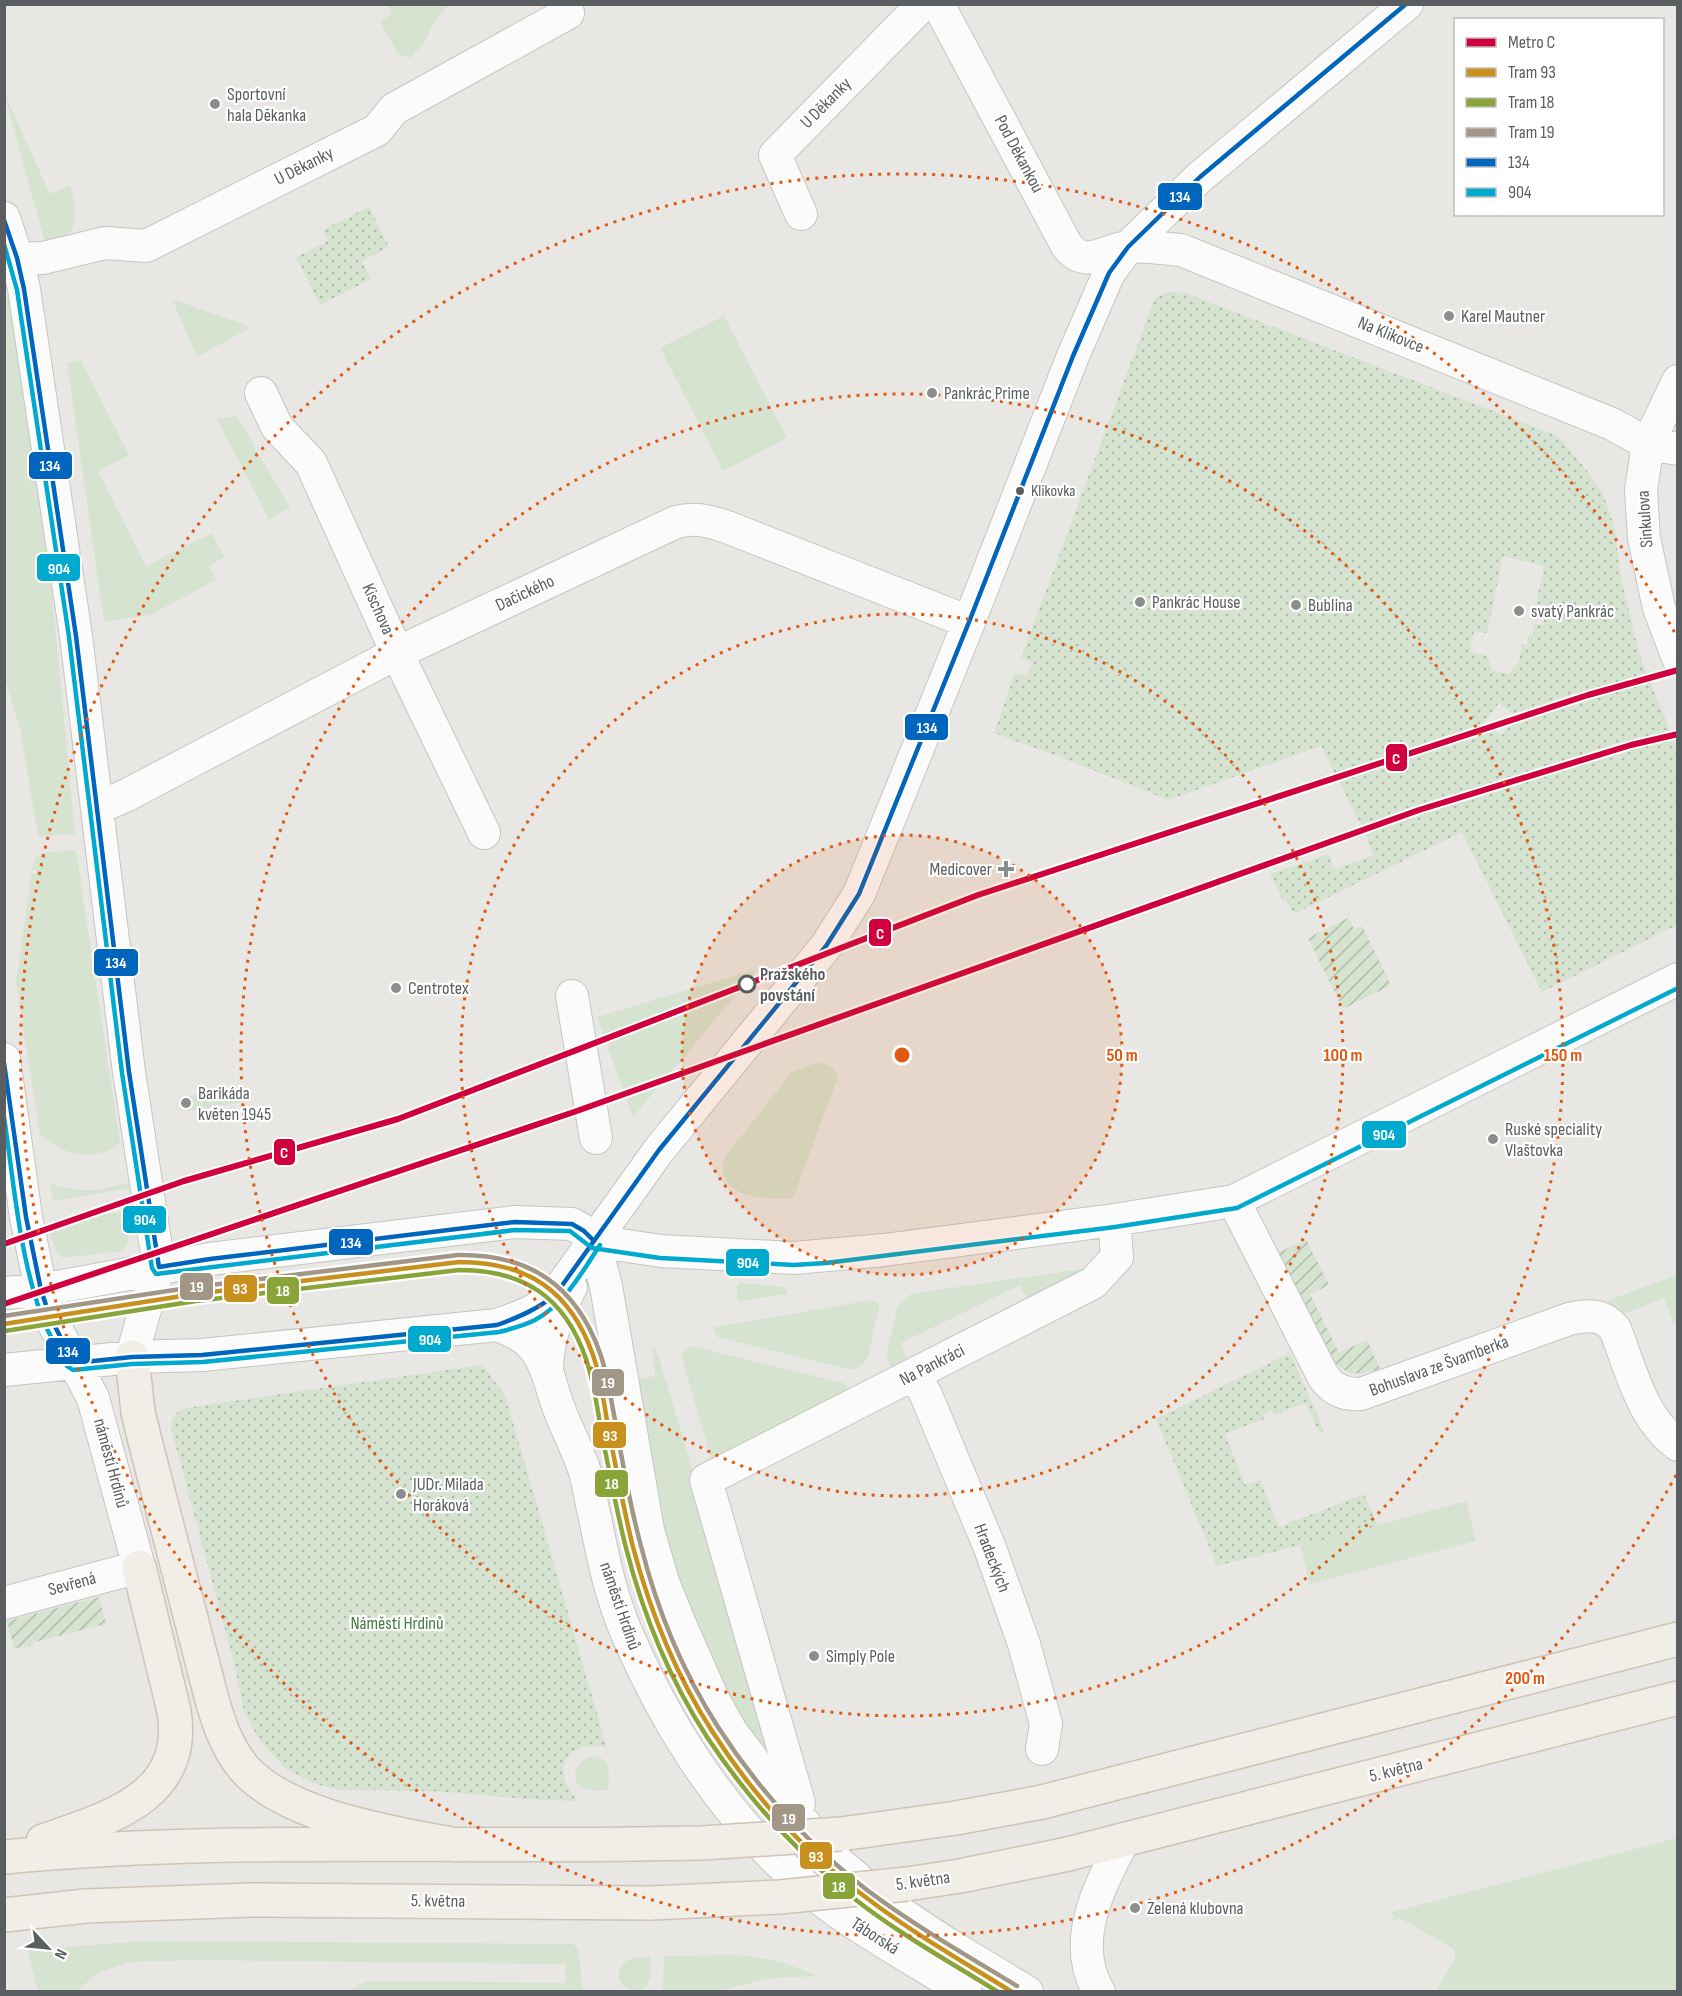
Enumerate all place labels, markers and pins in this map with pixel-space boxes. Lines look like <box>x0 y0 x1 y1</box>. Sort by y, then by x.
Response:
place label: Sportovní hala Děkanka <box>227 84 306 126</box>
marker: Sportovní hala Děkanka <box>208 97 222 111</box>
place label: Karel Mautner <box>1461 306 1545 327</box>
marker: Karel Mautner <box>1442 309 1456 323</box>
place label: Pankrác Prime <box>944 383 1030 404</box>
marker: Pankrác Prime <box>925 386 939 400</box>
place label: Klikovka <box>1031 482 1075 501</box>
marker: Klikovka <box>1014 485 1026 497</box>
place label: Pankrác House <box>1152 592 1241 613</box>
marker: Pankrác House <box>1133 595 1147 609</box>
place label: Bublina <box>1308 595 1353 616</box>
marker: Bublina <box>1289 598 1303 612</box>
place label: svatý Pankrác <box>1531 601 1614 622</box>
marker: svatý Pankrác <box>1512 604 1526 618</box>
place label: Medicover <box>930 859 992 880</box>
marker: Medicover <box>997 860 1015 878</box>
place label: Pražského povstání <box>760 964 826 1006</box>
marker: Pražského povstání <box>738 975 756 993</box>
place label: Centrotex <box>408 978 469 999</box>
marker: Centrotex <box>389 981 403 995</box>
centre of rings <box>892 1045 912 1065</box>
place label: Barikáda květen 1945 <box>198 1083 271 1125</box>
marker: Barikáda květen 1945 <box>179 1096 193 1110</box>
place label: Ruské speciality Vlaštovka <box>1505 1119 1602 1161</box>
marker: Ruské speciality Vlaštovka <box>1486 1132 1500 1146</box>
place label: JUDr. Milada Horáková <box>412 1474 484 1516</box>
marker: JUDr. Milada Horáková <box>394 1487 408 1501</box>
place label: Simply Pole <box>826 1646 895 1667</box>
marker: Simply Pole <box>807 1649 821 1663</box>
place label: Zelená klubovna <box>1147 1898 1244 1919</box>
marker: Zelená klubovna <box>1128 1901 1142 1915</box>

